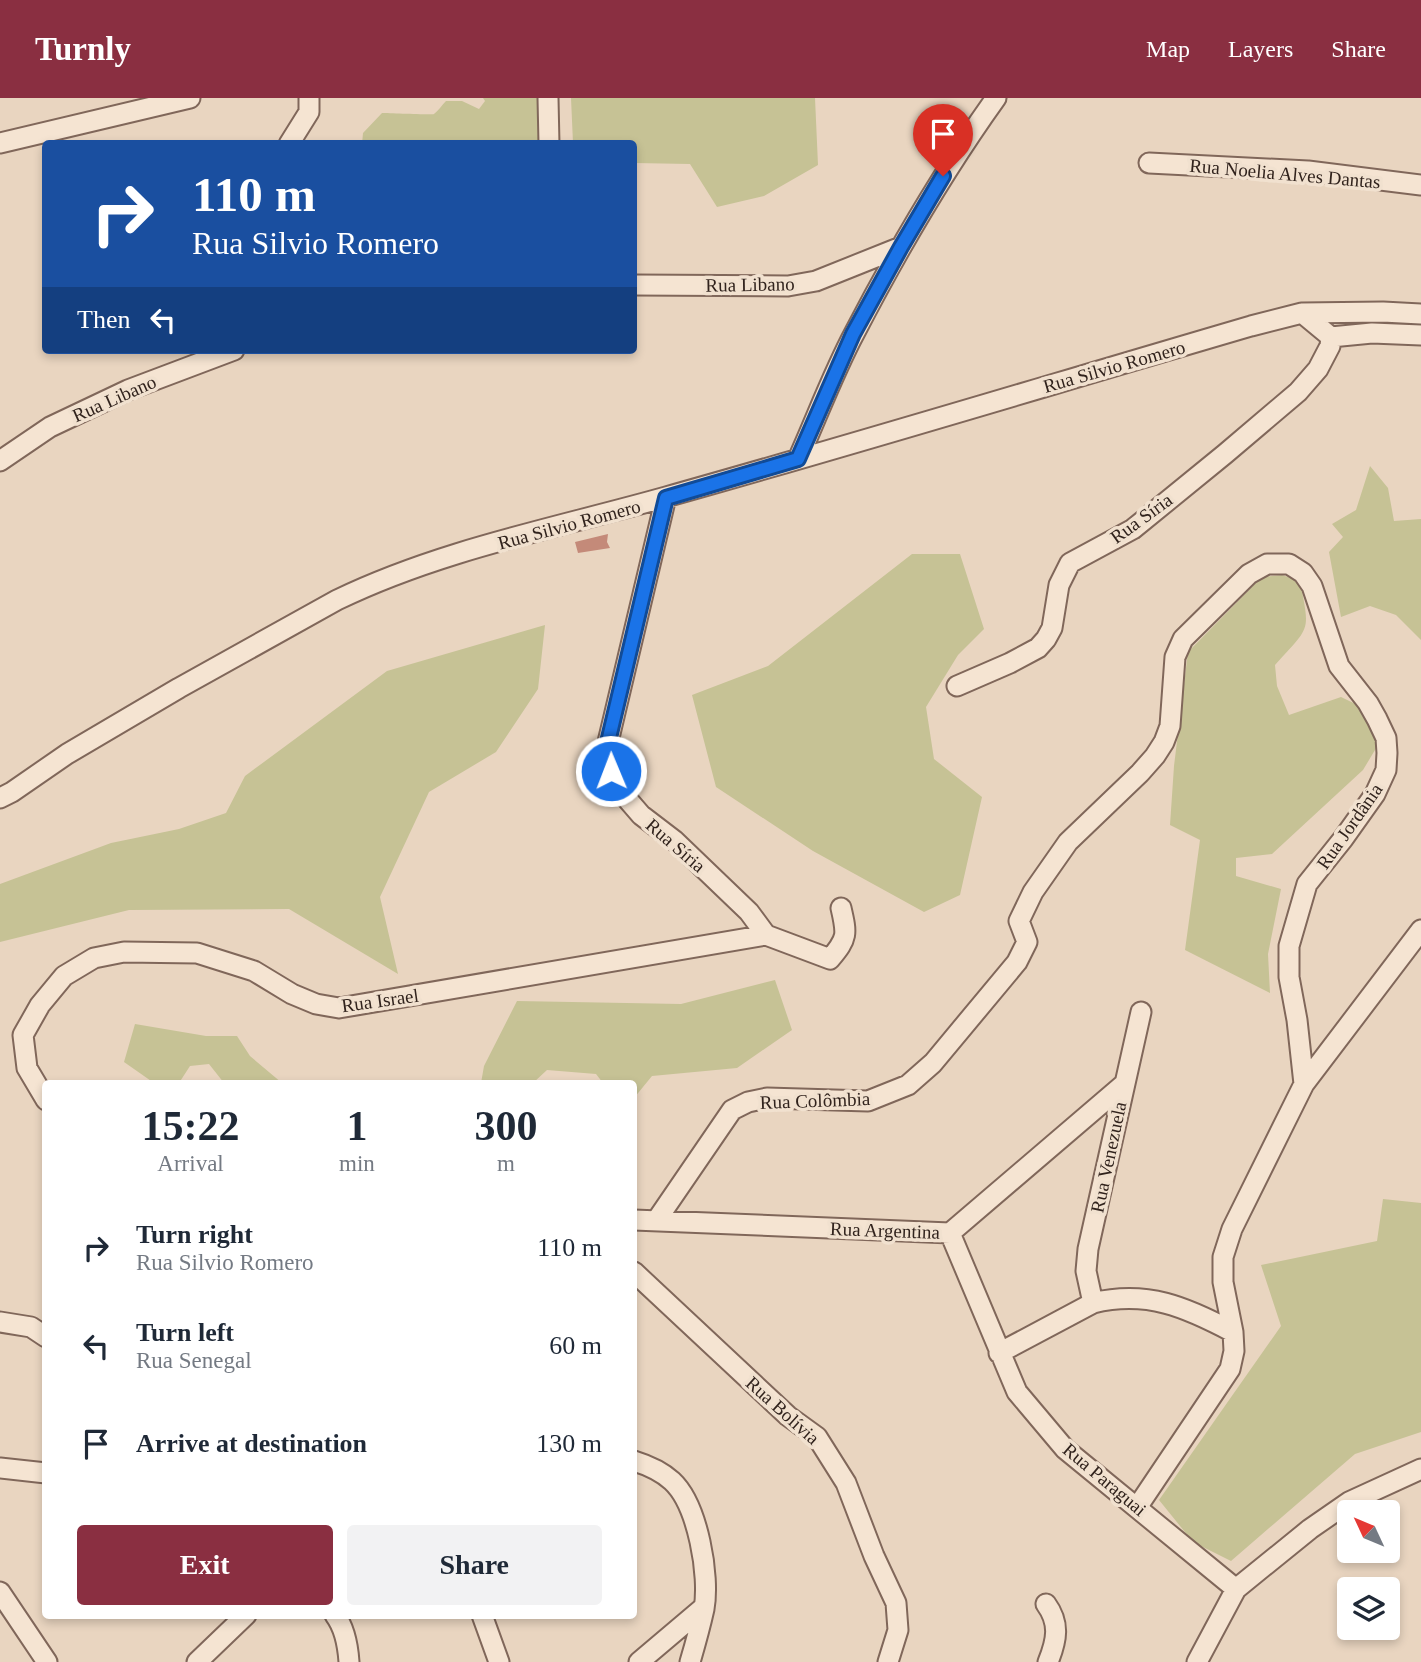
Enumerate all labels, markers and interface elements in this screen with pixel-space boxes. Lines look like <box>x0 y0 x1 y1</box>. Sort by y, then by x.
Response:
text: Turnly <box>35 31 131 67</box>
text: Map <box>1146 36 1190 62</box>
text: Layers <box>1228 36 1293 62</box>
text: Share <box>1331 36 1386 62</box>
pin <box>913 104 973 176</box>
icon: arrive <box>924 115 962 153</box>
street label: Rua Noelia Alves Dantas <box>1189 155 1381 192</box>
text: 110 m <box>192 167 316 222</box>
icon: right <box>77 168 168 259</box>
text: Rua Silvio Romero <box>192 225 439 261</box>
street label: Rua Libano <box>705 273 795 296</box>
icon: left <box>144 301 182 339</box>
text: Then <box>77 305 130 334</box>
street label: Rua Silvio Romero <box>1041 336 1188 397</box>
street label: Rua Libano <box>69 371 159 426</box>
street label: Rua Síria <box>1106 489 1177 548</box>
street label: Rua Silvio Romero <box>496 495 643 554</box>
position arrow <box>574 734 648 808</box>
street label: Rua Jordânia <box>1312 779 1387 873</box>
street label: Rua Síria <box>642 814 710 877</box>
street label: Rua Israel <box>340 985 420 1016</box>
street label: Rua Colômbia <box>760 1088 871 1113</box>
street label: Rua Venezuela <box>1086 1099 1131 1215</box>
text: 15:22 <box>142 1103 240 1149</box>
text: 1 <box>346 1103 367 1149</box>
text: 300 <box>474 1103 537 1149</box>
text: Arrival <box>157 1151 224 1176</box>
text: min <box>339 1151 375 1176</box>
text: m <box>497 1151 515 1176</box>
street label: Rua Argentina <box>830 1218 941 1243</box>
text: Turn right <box>136 1220 253 1249</box>
icon: right <box>77 1229 115 1267</box>
text: 110 m <box>537 1233 602 1262</box>
text: Rua Silvio Romero <box>136 1250 314 1275</box>
text: Turn left <box>136 1318 234 1347</box>
icon: left <box>77 1327 115 1365</box>
text: 60 m <box>549 1331 602 1360</box>
text: Rua Senegal <box>136 1348 252 1373</box>
street label: Rua Bolívia <box>742 1372 824 1449</box>
icon: arrive <box>77 1425 115 1463</box>
text: Arrive at destination <box>136 1429 367 1458</box>
text: 130 m <box>536 1429 602 1458</box>
street label: Rua Paraguai <box>1059 1439 1150 1520</box>
north arrow <box>1337 1500 1400 1563</box>
map controls <box>1337 1500 1400 1640</box>
button: Exit <box>77 1525 333 1605</box>
button: Share <box>347 1525 602 1605</box>
button: layers <box>1337 1577 1400 1640</box>

